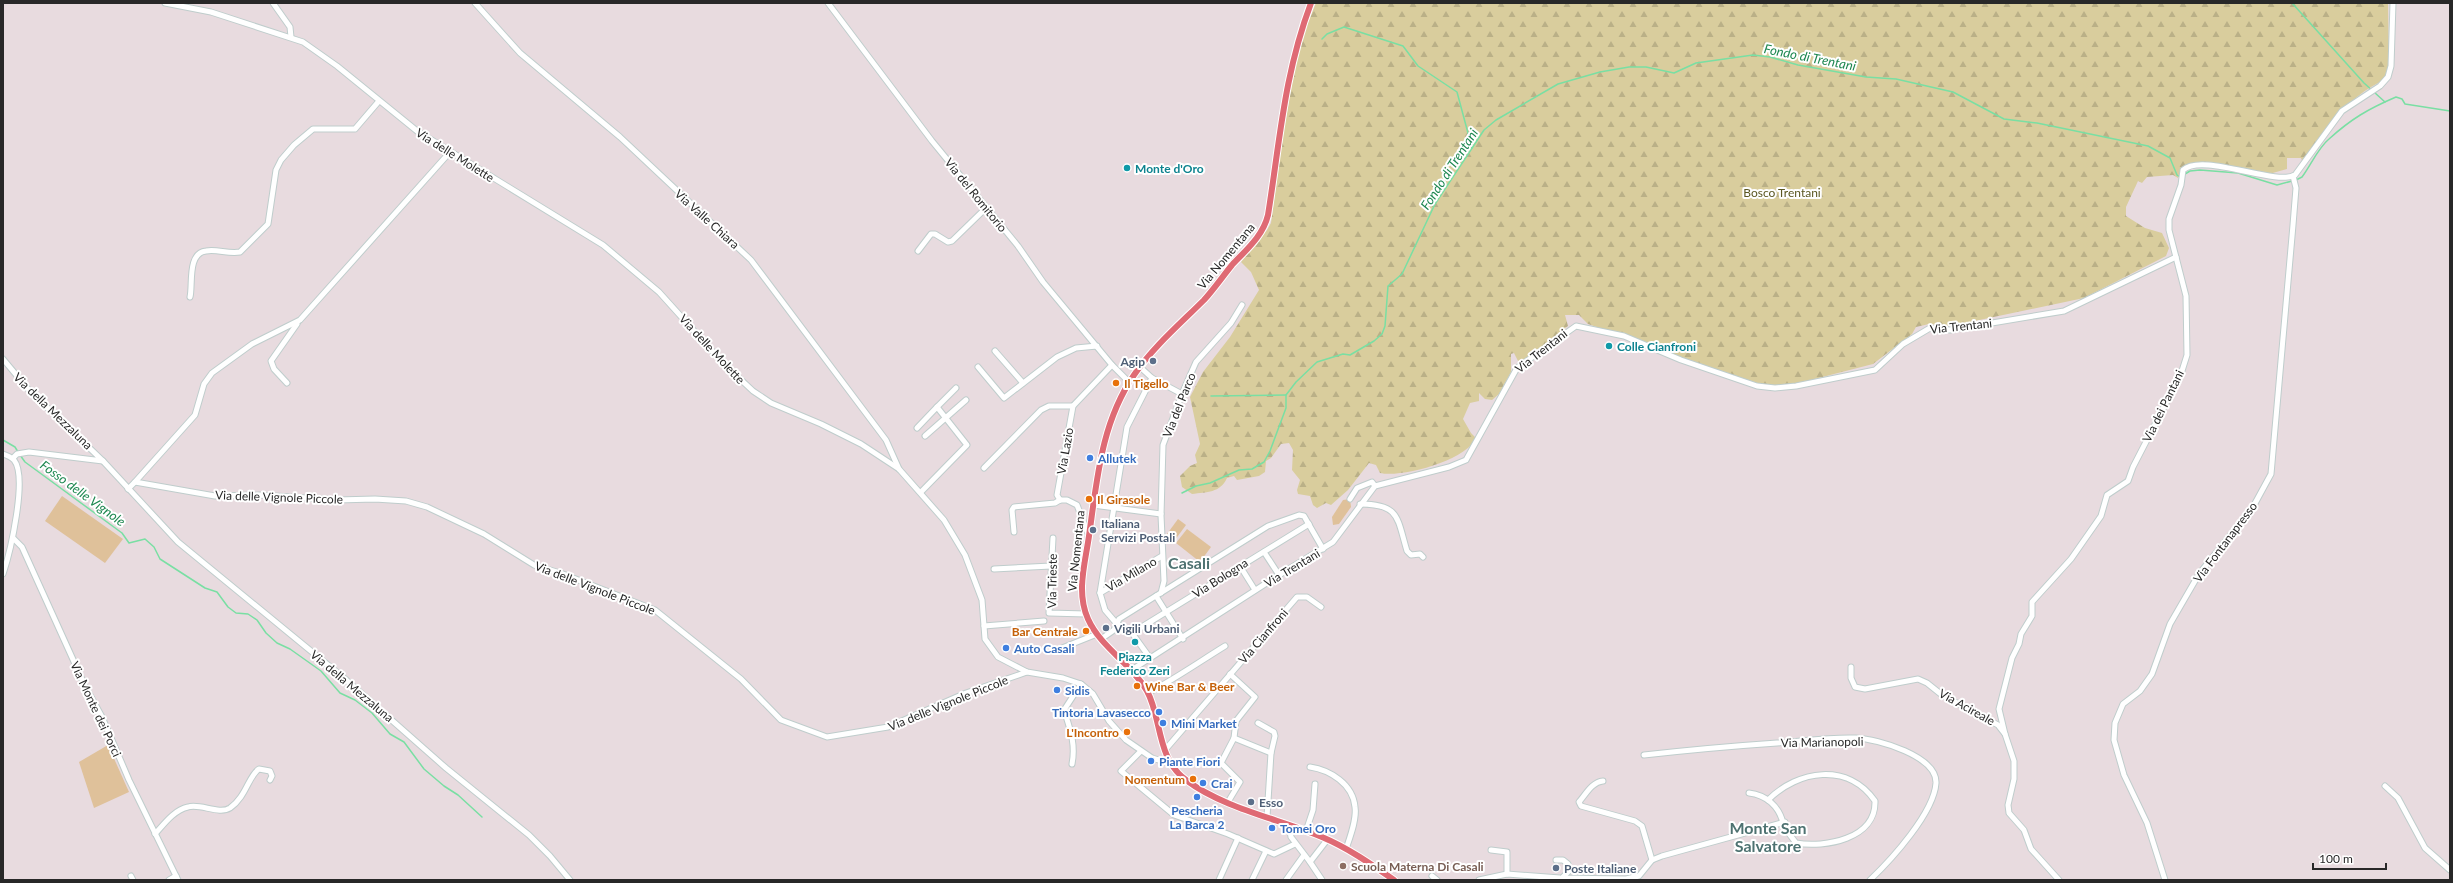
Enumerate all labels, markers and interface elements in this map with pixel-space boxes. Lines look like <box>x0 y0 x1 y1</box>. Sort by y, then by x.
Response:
water label: Fondo di Trentani <box>1763 40 1857 74</box>
street label: Via delle Molette <box>413 125 497 185</box>
water label: Fondo di Trentani <box>1417 126 1481 212</box>
street label: Via del Romitorio <box>942 155 1011 235</box>
place label: Monte d'Oro <box>1135 161 1204 176</box>
marker: Monte d'Oro <box>1122 163 1132 173</box>
park label: Bosco Trentani <box>1743 185 1821 200</box>
street label: Via Valle Chiara <box>672 186 742 252</box>
street label: Via Nomentana <box>1194 220 1258 292</box>
street label: Via delle Molette <box>676 311 748 387</box>
street label: Via Trentani <box>1929 315 1993 337</box>
street label: Via Trentani <box>1512 326 1570 376</box>
place label: Colle Cianfroni <box>1617 339 1696 354</box>
marker: Colle Cianfroni <box>1604 341 1614 351</box>
place label: Agip <box>1119 354 1145 369</box>
marker: Agip <box>1148 356 1158 366</box>
street label: Via dei Pantani <box>2139 367 2187 445</box>
street label: Via della Mezzaluna <box>10 369 96 453</box>
street label: Via del Parco <box>1159 370 1199 440</box>
place label: Il Tigello <box>1124 376 1169 391</box>
marker: Il Tigello <box>1111 378 1121 388</box>
street label: Via Lazio <box>1054 426 1077 476</box>
place label: Allutek <box>1097 451 1137 466</box>
marker: Allutek <box>1085 453 1095 463</box>
water label: Fosso delle Vignole <box>37 457 129 529</box>
street label: Via delle Vignole Piccole <box>215 487 343 507</box>
place label: Il Girasole <box>1097 492 1151 507</box>
marker: Il Girasole <box>1084 494 1094 504</box>
street label: Via Fontanapresso <box>2190 499 2260 585</box>
street label: Via Nomentana <box>1064 510 1088 592</box>
place label: Italiana Servizi Postali <box>1101 516 1175 545</box>
marker: Italiana Servizi Postali <box>1088 525 1098 535</box>
street label: Via Trentani <box>1261 545 1323 590</box>
street label: Via Trieste <box>1044 553 1060 609</box>
street label: Via Milano <box>1103 553 1159 595</box>
district label: Casali <box>1168 553 1210 572</box>
street label: Via Bologna <box>1189 555 1251 601</box>
street label: Via delle Vignole Piccole <box>533 558 657 618</box>
street label: Via Cianfroni <box>1235 605 1291 667</box>
place label: Vigili Urbani <box>1113 621 1180 636</box>
marker: Vigili Urbani <box>1101 623 1111 633</box>
place label: Bar Centrale <box>1012 624 1079 639</box>
marker: Bar Centrale <box>1081 626 1091 636</box>
marker: Piazza Federico Zeri <box>1130 637 1140 647</box>
place label: Auto Casali <box>1013 641 1075 656</box>
marker: Auto Casali <box>1001 643 1011 653</box>
street label: Via della Mezzaluna <box>307 647 397 725</box>
place label: Piazza Federico Zeri <box>1100 649 1170 678</box>
street label: Via Monte dei Porci <box>67 659 125 759</box>
street label: Via delle Vignole Piccole <box>886 672 1010 734</box>
place label: Wine Bar & Beer <box>1145 679 1235 694</box>
marker: Wine Bar & Beer <box>1132 681 1142 691</box>
place label: Sidis <box>1065 683 1090 698</box>
marker: Sidis <box>1052 685 1062 695</box>
street label: Via Acireale <box>1936 685 1998 729</box>
place label: Tintoria Lavasecco <box>1052 705 1151 720</box>
marker: Tintoria Lavasecco <box>1154 707 1164 717</box>
place label: Mini Market <box>1171 716 1237 731</box>
marker: Mini Market <box>1158 718 1168 728</box>
place label: L'Incontro <box>1066 725 1119 740</box>
marker: L'Incontro <box>1122 727 1132 737</box>
street label: Via Marianopoli <box>1780 734 1864 750</box>
place label: Piante Fiori <box>1159 754 1220 769</box>
marker: Piante Fiori <box>1146 756 1156 766</box>
place label: Nomentum <box>1125 772 1185 787</box>
marker: Nomentum <box>1188 774 1198 784</box>
place label: Crai <box>1211 776 1232 791</box>
marker: Crai <box>1198 778 1208 788</box>
marker: Pescheria La Barca 2 <box>1192 792 1202 802</box>
place label: Esso <box>1259 795 1283 810</box>
marker: Esso <box>1246 797 1256 807</box>
place label: Pescheria La Barca 2 <box>1169 803 1225 832</box>
district label: Monte San Salvatore <box>1729 818 1807 855</box>
place label: Tomei Oro <box>1280 821 1336 836</box>
marker: Tomei Oro <box>1267 823 1277 833</box>
scale bar <box>2313 845 2386 871</box>
text: 100 m <box>2319 851 2353 866</box>
place label: Scuola Materna Di Casali <box>1351 859 1484 874</box>
marker: Scuola Materna Di Casali <box>1338 861 1348 871</box>
place label: Poste Italiane <box>1564 861 1637 876</box>
marker: Poste Italiane <box>1551 863 1561 873</box>

